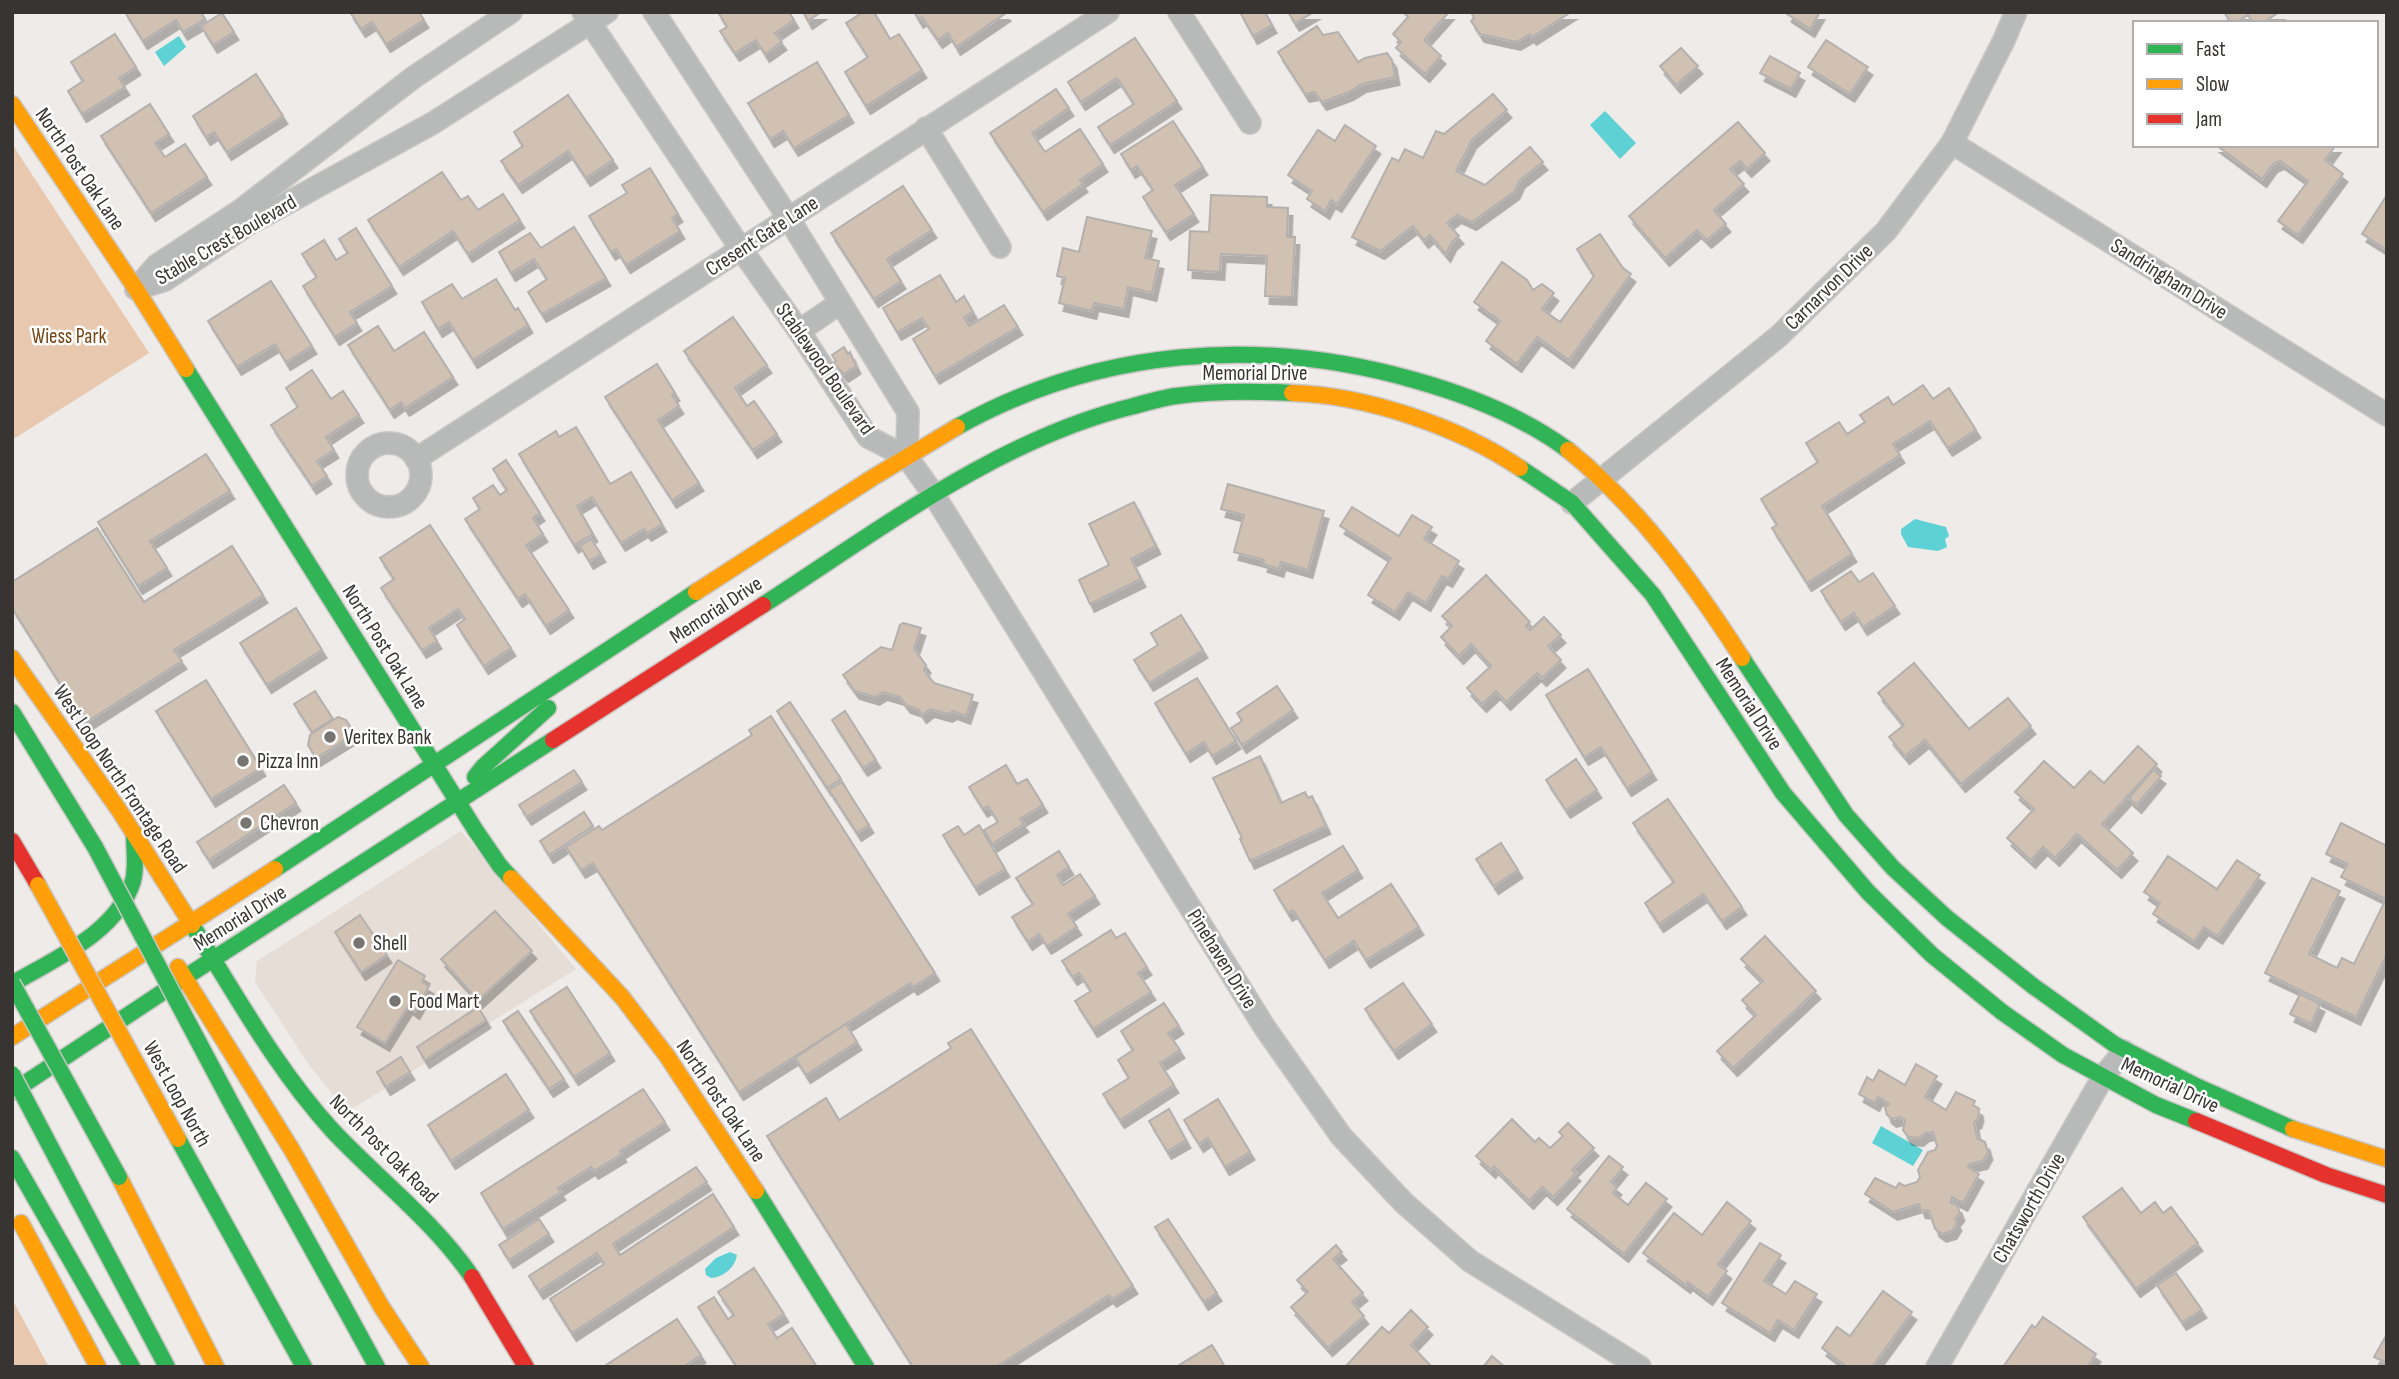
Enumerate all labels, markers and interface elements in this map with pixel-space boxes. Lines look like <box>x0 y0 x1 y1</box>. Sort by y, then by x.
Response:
legend <box>2133 21 2378 147</box>
text: Fast <box>2196 37 2226 62</box>
text: Slow <box>2196 72 2230 97</box>
street label: North Post Oak Lane <box>30 103 130 235</box>
text: Jam <box>2195 107 2222 132</box>
street label: Stable Crest Boulevard <box>151 190 301 290</box>
street label: Cresent Gate Lane <box>701 190 823 282</box>
street label: Sandringham Drive <box>2106 233 2232 325</box>
street label: Carnarvon Drive <box>1780 239 1878 335</box>
street label: Stablewood Boulevard <box>770 298 880 440</box>
park label: Wiess Park <box>32 324 106 349</box>
street label: Memorial Drive <box>1202 361 1308 386</box>
street label: Memorial Drive <box>665 571 767 649</box>
street label: North Post Oak Lane <box>337 580 433 714</box>
street label: Memorial Drive <box>1710 653 1788 755</box>
street label: West Loop North Frontage Road <box>48 680 192 878</box>
place label: Veritex Bank <box>344 725 431 750</box>
marker: Veritex Bank <box>322 729 338 745</box>
place label: Pizza Inn <box>257 749 319 774</box>
marker: Pizza Inn <box>235 753 251 769</box>
place label: Chevron <box>260 811 319 836</box>
marker: Chevron <box>238 815 254 831</box>
street label: Memorial Drive <box>189 880 291 956</box>
street label: Pinehaven Drive <box>1182 905 1262 1013</box>
place label: Shell <box>373 931 407 956</box>
marker: Shell <box>351 935 367 951</box>
place label: Food Mart <box>409 989 479 1014</box>
marker: Food Mart <box>387 993 403 1009</box>
street label: North Post Oak Lane <box>671 1035 771 1167</box>
street label: West Loop North <box>138 1037 216 1151</box>
street label: Memorial Drive <box>2117 1051 2223 1119</box>
street label: North Post Oak Road <box>324 1089 444 1209</box>
street label: Chatsworth Drive <box>1987 1148 2071 1268</box>

